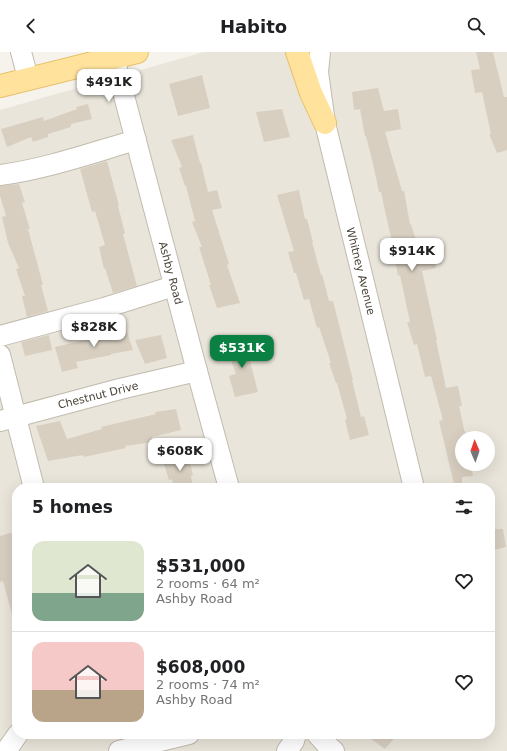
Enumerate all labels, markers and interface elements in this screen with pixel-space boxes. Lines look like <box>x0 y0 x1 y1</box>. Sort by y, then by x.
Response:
icon: back <box>20 15 42 37</box>
icon: search <box>465 15 487 37</box>
text: Habito <box>220 16 287 37</box>
pin: $491K <box>81 69 137 103</box>
text: $491K <box>86 74 132 89</box>
street label: Whitney Avenue <box>343 226 378 316</box>
pin: $914K <box>384 238 440 272</box>
street label: Ashby Road <box>156 240 185 306</box>
text: $914K <box>389 243 435 258</box>
pin: $828K <box>66 314 122 348</box>
text: $828K <box>71 319 117 334</box>
pin: $531K <box>214 335 270 369</box>
text: $531K <box>219 340 265 355</box>
street label: Chestnut Drive <box>57 379 140 412</box>
north arrow <box>455 431 495 471</box>
map controls <box>455 431 495 471</box>
pin: $608K <box>152 438 208 472</box>
text: $608K <box>157 443 203 458</box>
icon: filters <box>453 496 475 518</box>
text: 5 homes <box>32 497 113 517</box>
text: $531,000 <box>156 556 245 576</box>
icon: home <box>64 557 112 605</box>
icon: heart <box>453 570 475 592</box>
text: 2 rooms · 64 m² <box>156 576 260 591</box>
text: Ashby Road <box>156 591 233 606</box>
text: $608,000 <box>156 657 245 677</box>
icon: home <box>64 658 112 706</box>
icon: heart <box>453 671 475 693</box>
text: 2 rooms · 74 m² <box>156 677 260 692</box>
text: Ashby Road <box>156 692 233 707</box>

